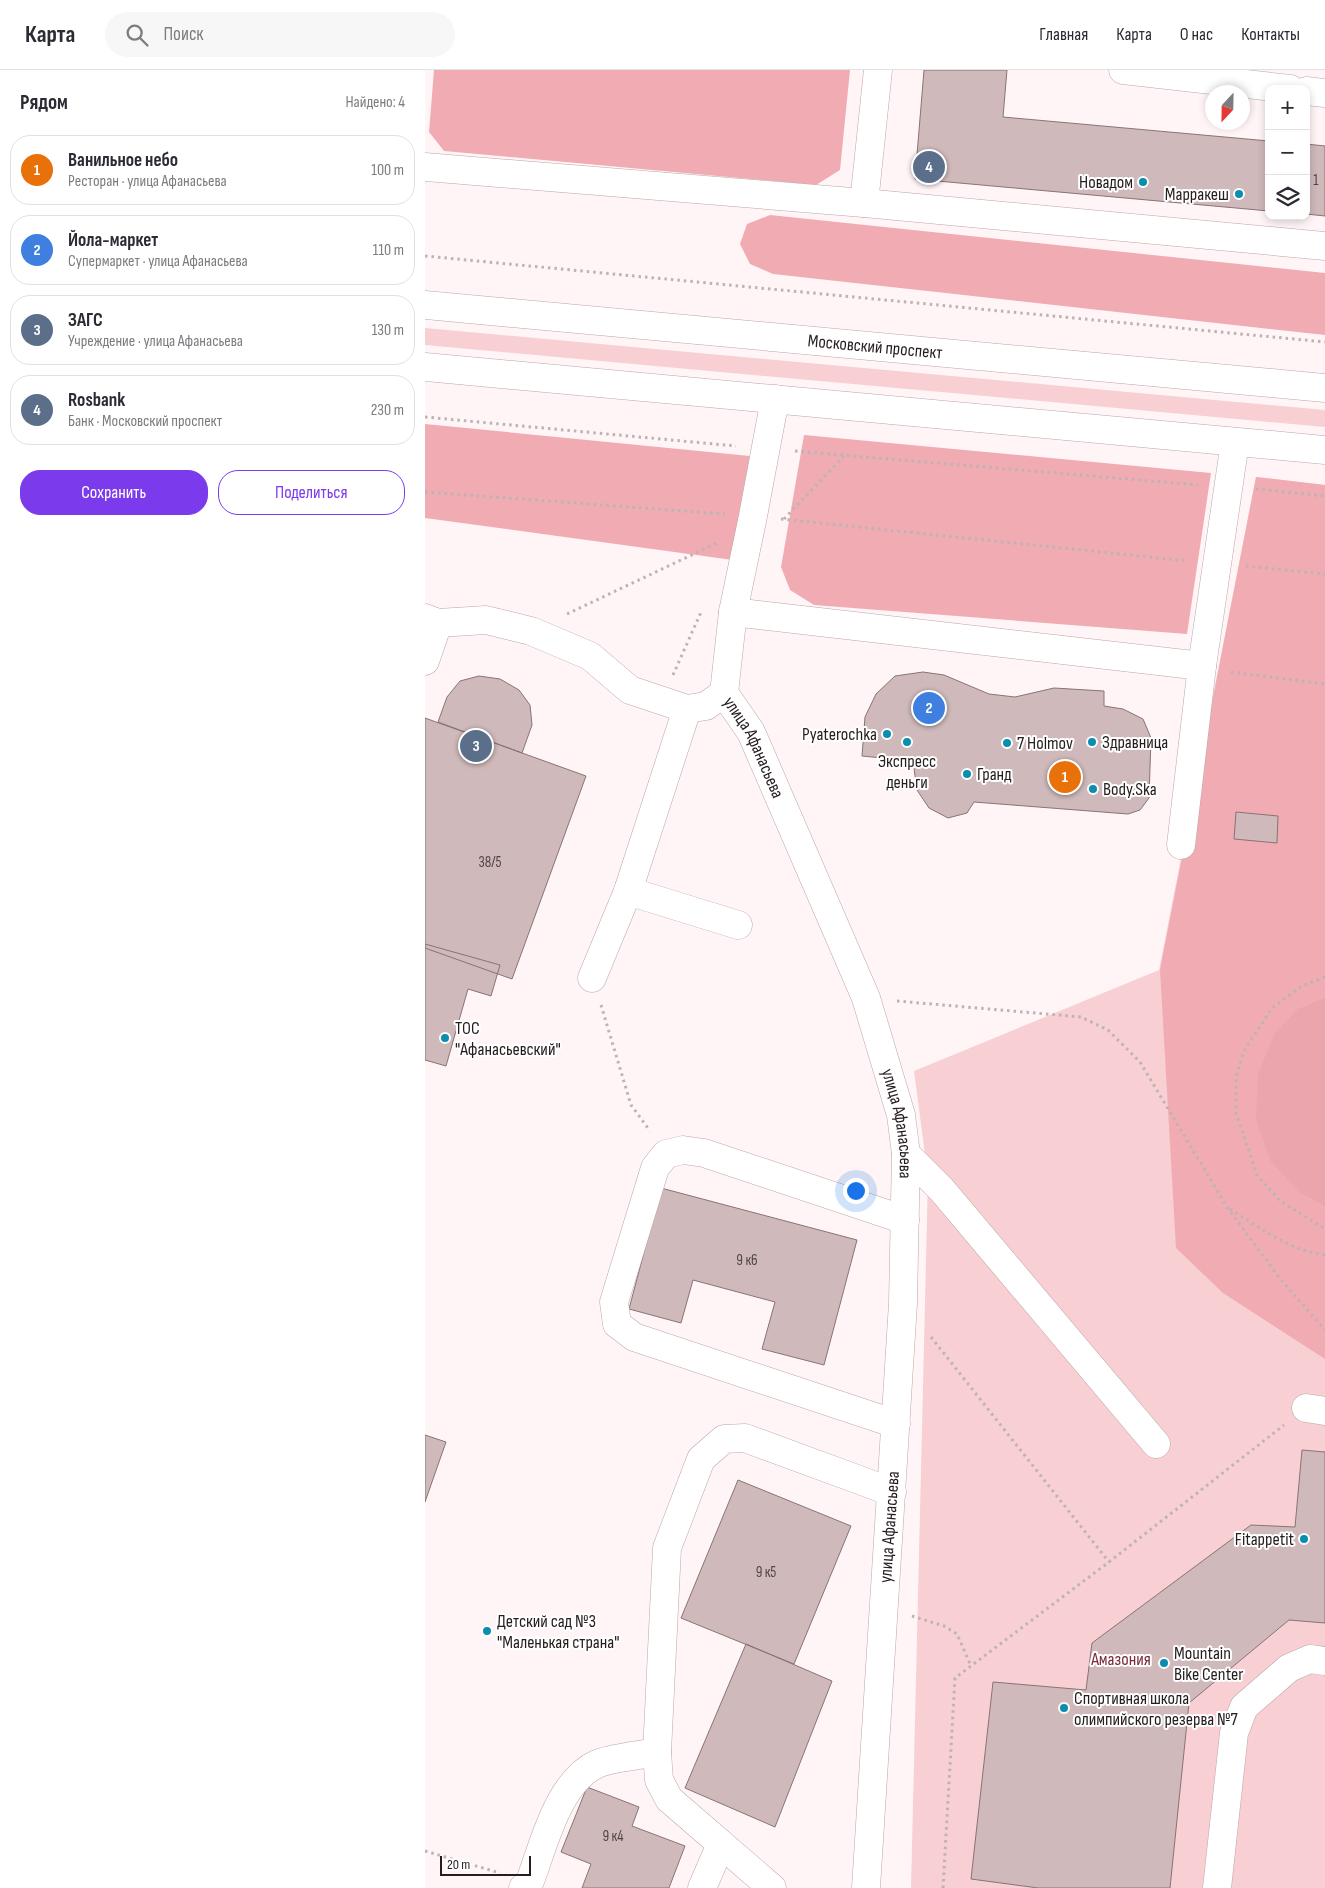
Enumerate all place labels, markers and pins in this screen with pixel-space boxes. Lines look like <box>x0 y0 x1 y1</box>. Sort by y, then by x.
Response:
pin: 4 <box>913 148 945 186</box>
place label: Новадом <box>1079 172 1133 193</box>
marker: Новадом <box>1137 176 1149 188</box>
place label: Марракеш <box>1165 184 1229 205</box>
marker: Марракеш <box>1233 188 1245 200</box>
pin: 2 <box>913 689 945 727</box>
place label: Pyaterochka <box>802 724 877 745</box>
pin: 3 <box>460 727 492 765</box>
marker: Pyaterochka <box>881 728 893 740</box>
place label: Здравница <box>1102 732 1168 753</box>
place label: 7 Holmov <box>1017 733 1073 754</box>
marker: Экспресс деньги <box>901 736 913 748</box>
marker: Здравница <box>1086 736 1098 748</box>
marker: 7 Holmov <box>1001 737 1013 749</box>
place label: Экспресс деньги <box>878 751 936 793</box>
pin: 1 <box>1049 758 1081 796</box>
place label: Гранд <box>977 764 1012 785</box>
marker: Гранд <box>961 768 973 780</box>
place label: Body.Ska <box>1103 779 1157 800</box>
marker: Body.Ska <box>1087 783 1099 795</box>
place label: ТОС "Афанасьевский" <box>455 1018 561 1060</box>
marker: ТОС "Афанасьевский" <box>439 1032 451 1044</box>
place label: Fitappetit <box>1235 1529 1295 1550</box>
marker: Fitappetit <box>1298 1533 1310 1545</box>
place label: Детский сад №3 "Маленькая страна" <box>497 1611 620 1653</box>
marker: Детский сад №3 "Маленькая страна" <box>481 1625 493 1637</box>
place label: Mountain Bike Center <box>1174 1643 1243 1685</box>
marker: Mountain Bike Center <box>1158 1657 1170 1669</box>
place label: Спортивная школа олимпийского резерва №7 <box>1074 1688 1239 1730</box>
marker: Спортивная школа олимпийского резерва №7 <box>1058 1702 1070 1714</box>

